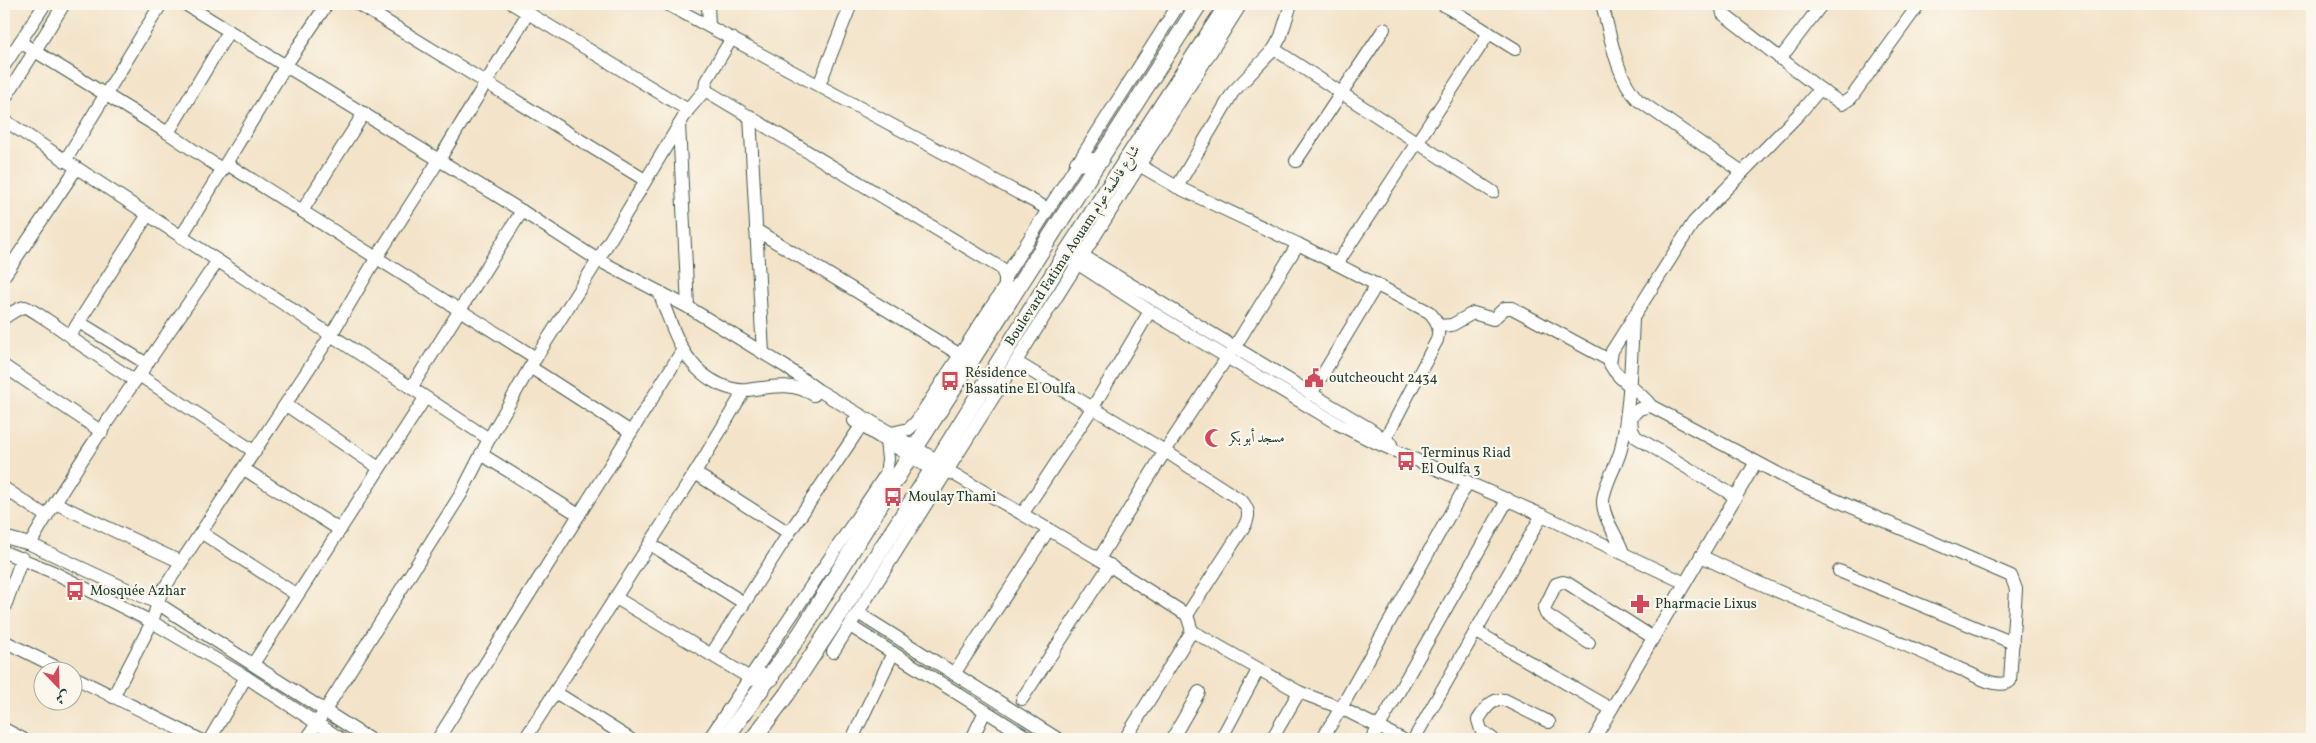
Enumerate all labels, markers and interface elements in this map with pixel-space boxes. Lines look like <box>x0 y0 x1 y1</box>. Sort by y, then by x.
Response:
street label: Boulevard Fatima Aouam شارع فاطمة عوام <box>1001 142 1147 351</box>
place label: Résidence Bassatine El Oulfa <box>965 364 1076 399</box>
public building icon: outcheoucht 2434 <box>1303 367 1325 389</box>
place label: outcheoucht 2434 <box>1329 369 1438 388</box>
bus stop icon: Résidence Bassatine El Oulfa <box>939 370 961 392</box>
mosque icon: مسجد أبو بكر <box>1203 427 1225 449</box>
place label: مسجد أبو بكر <box>1227 427 1285 448</box>
place label: Terminus Riad El Oulfa 3 <box>1421 444 1511 479</box>
bus stop icon: Terminus Riad El Oulfa 3 <box>1395 450 1417 472</box>
bus stop icon: Moulay Thami <box>882 486 904 508</box>
place label: Moulay Thami <box>908 488 996 507</box>
bus stop icon: Mosquée Azhar <box>64 580 86 602</box>
place label: Mosquée Azhar <box>90 582 186 601</box>
pharmacy icon: Pharmacie Lixus <box>1629 593 1651 615</box>
place label: Pharmacie Lixus <box>1655 595 1757 614</box>
north arrow <box>32 660 82 710</box>
text: ش <box>52 685 73 708</box>

